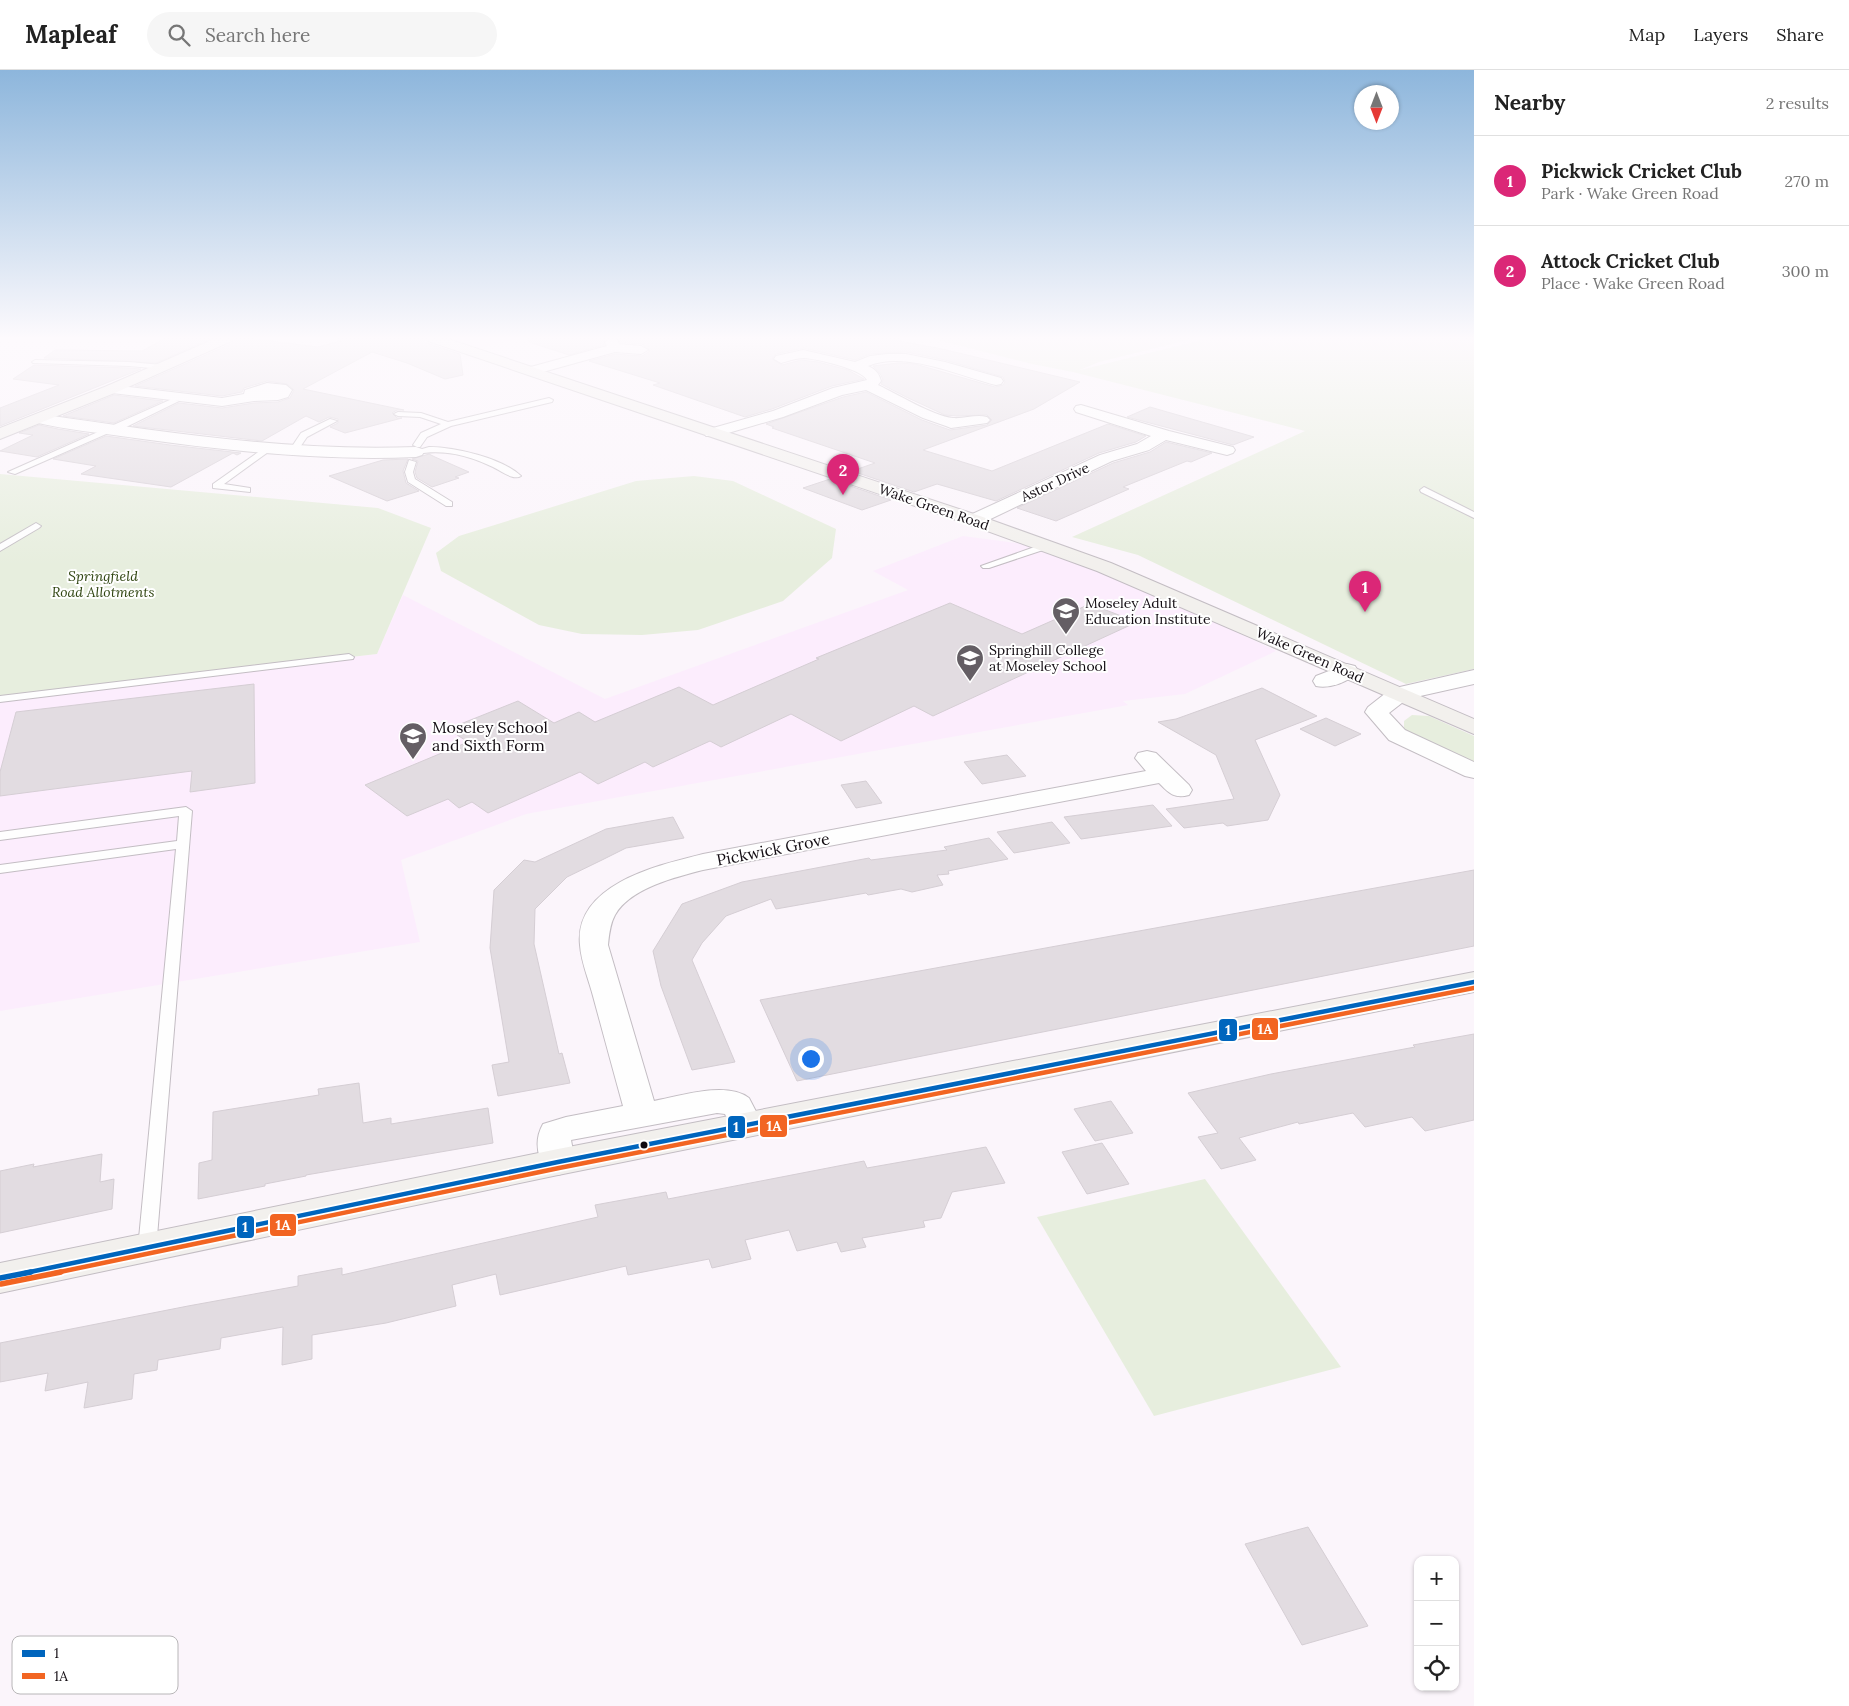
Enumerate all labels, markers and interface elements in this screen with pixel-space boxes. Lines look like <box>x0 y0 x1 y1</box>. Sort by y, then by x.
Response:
search box <box>147 12 497 57</box>
text: Mapleaf <box>25 19 117 50</box>
icon: search <box>165 21 193 49</box>
text: Search here <box>205 23 310 47</box>
text: Map <box>1629 23 1665 46</box>
text: Layers <box>1693 23 1748 46</box>
text: Share <box>1776 23 1824 46</box>
north arrow <box>1354 85 1399 130</box>
text: Nearby <box>1494 89 1565 116</box>
text: 2 results <box>1766 93 1829 113</box>
text: Pickwick Cricket Club <box>1541 159 1742 183</box>
text: 1 <box>1507 171 1513 191</box>
text: 270 m <box>1785 171 1829 191</box>
text: Park · Wake Green Road <box>1541 183 1719 203</box>
text: Attock Cricket Club <box>1541 249 1720 273</box>
text: 2 <box>1506 261 1514 281</box>
text: 300 m <box>1782 261 1829 281</box>
text: Place · Wake Green Road <box>1541 273 1725 293</box>
pin: 2 <box>827 454 859 495</box>
street label: Astor Drive <box>1017 458 1093 506</box>
street label: Wake Green Road <box>876 480 992 534</box>
park label: Springfield Road Allotments <box>52 567 154 601</box>
pin: 1 <box>1349 571 1381 612</box>
place label: Moseley Adult Education Institute <box>1085 594 1211 628</box>
school or university icon: Moseley Adult Education Institute <box>1051 596 1081 635</box>
street label: Wake Green Road <box>1253 623 1367 687</box>
place label: Springhill College at Moseley School <box>989 641 1107 675</box>
school or university icon: Springhill College at Moseley School <box>955 643 985 682</box>
place label: Moseley School and Sixth Form <box>432 717 548 755</box>
school or university icon: Moseley School and Sixth Form <box>398 721 428 760</box>
street label: Pickwick Grove <box>715 828 832 870</box>
line badge: 1A <box>1251 1017 1279 1041</box>
line badge: 1 <box>1218 1018 1238 1042</box>
text: 1A <box>1257 1020 1273 1038</box>
text: 1 <box>1225 1021 1231 1039</box>
your location <box>798 1046 824 1072</box>
line badge: 1A <box>759 1114 788 1138</box>
line badge: 1 <box>727 1115 746 1139</box>
text: 1A <box>766 1117 782 1135</box>
text: 1 <box>733 1118 739 1136</box>
unlabelled marker <box>639 1140 649 1150</box>
line badge: 1A <box>269 1213 297 1237</box>
line badge: 1 <box>236 1215 255 1239</box>
text: 1A <box>275 1216 291 1234</box>
text: 1 <box>242 1218 248 1236</box>
map controls <box>1414 1556 1459 1691</box>
button: + <box>1414 1556 1459 1601</box>
button: − <box>1414 1601 1459 1646</box>
legend <box>12 1636 178 1694</box>
text: 1 <box>54 1644 59 1662</box>
button: locate <box>1414 1646 1459 1691</box>
text: 1A <box>54 1667 68 1685</box>

